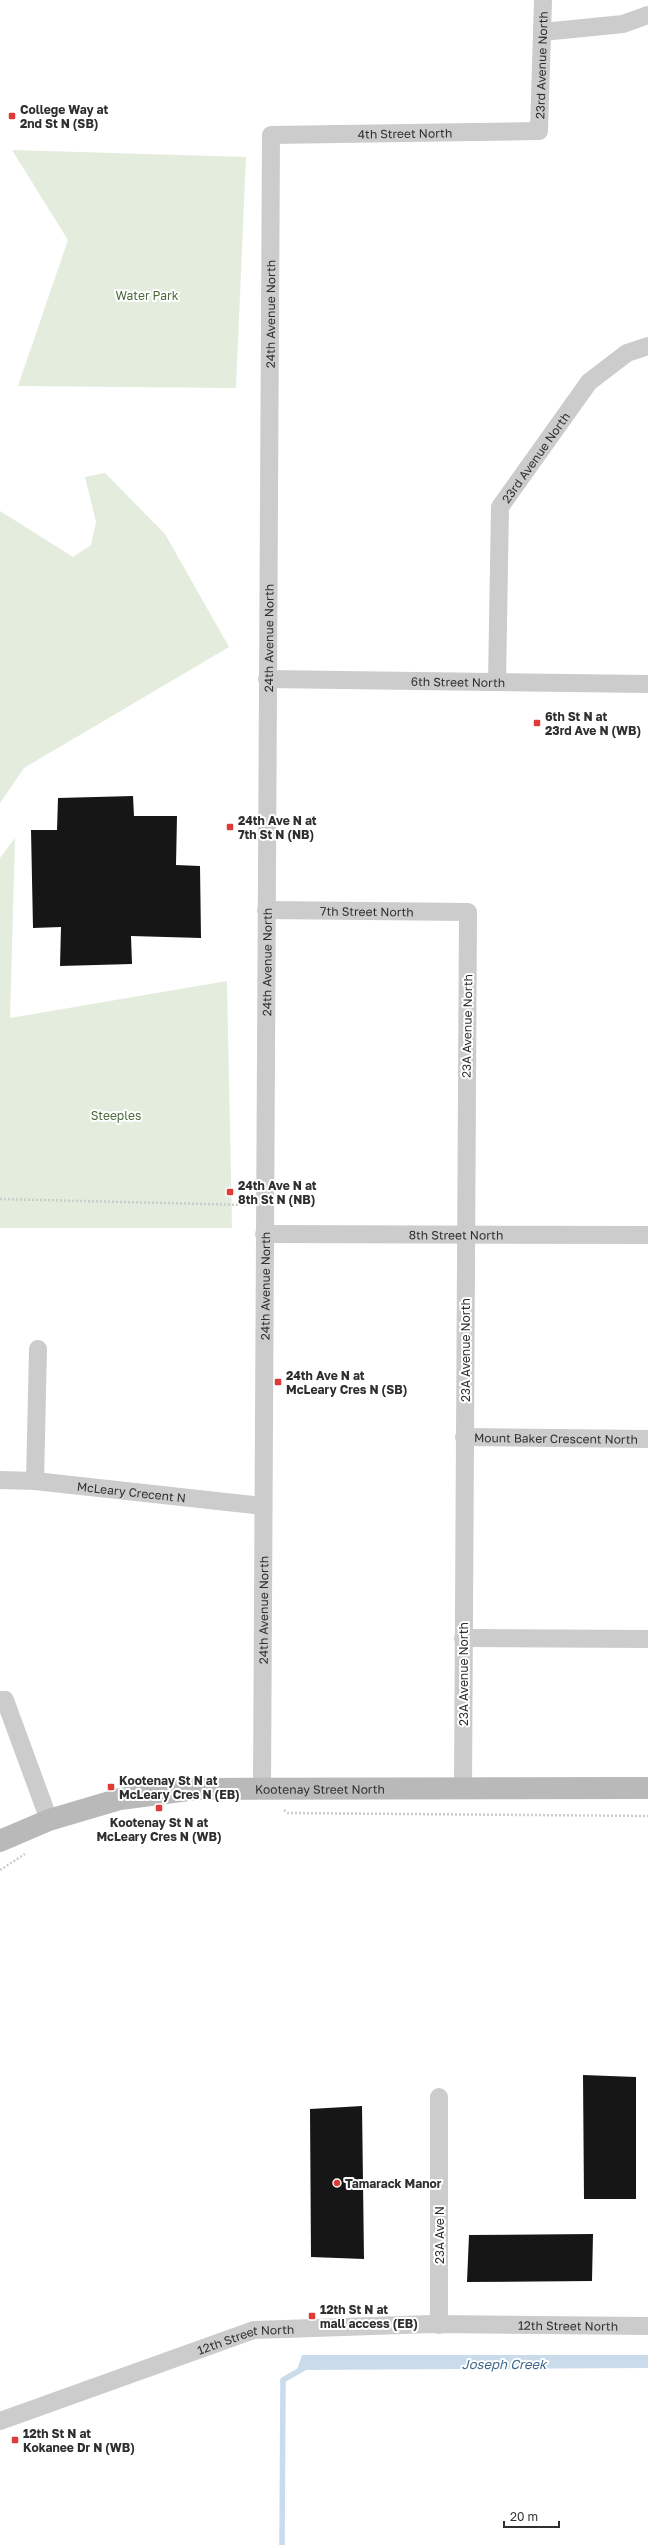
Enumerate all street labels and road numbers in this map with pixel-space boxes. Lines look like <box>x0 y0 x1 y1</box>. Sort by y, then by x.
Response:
street label: 23rd Avenue North <box>532 11 550 119</box>
street label: 4th Street North <box>358 125 452 141</box>
street label: 24th Avenue North <box>262 260 278 368</box>
street label: 23rd Avenue North <box>498 409 573 506</box>
street label: 24th Avenue North <box>260 584 276 692</box>
street label: 6th Street North <box>411 673 505 690</box>
street label: 7th Street North <box>320 903 414 919</box>
street label: 24th Avenue North <box>259 908 274 1016</box>
street label: 23A Avenue North <box>459 974 475 1078</box>
street label: 8th Street North <box>409 1227 503 1242</box>
street label: 24th Avenue North <box>257 1232 273 1340</box>
street label: 23A Avenue North <box>458 1298 473 1402</box>
street label: Mount Baker Crescent North <box>474 1430 638 1446</box>
street label: McLeary Crecent N <box>76 1478 187 1505</box>
street label: 24th Avenue North <box>255 1556 271 1664</box>
street label: 23A Avenue North <box>456 1622 471 1726</box>
street label: Kootenay Street North <box>255 1781 385 1796</box>
street label: 23A Ave N <box>432 2206 447 2264</box>
street label: 12th Street North <box>518 2317 618 2333</box>
street label: 12th Street North <box>195 2321 294 2357</box>

